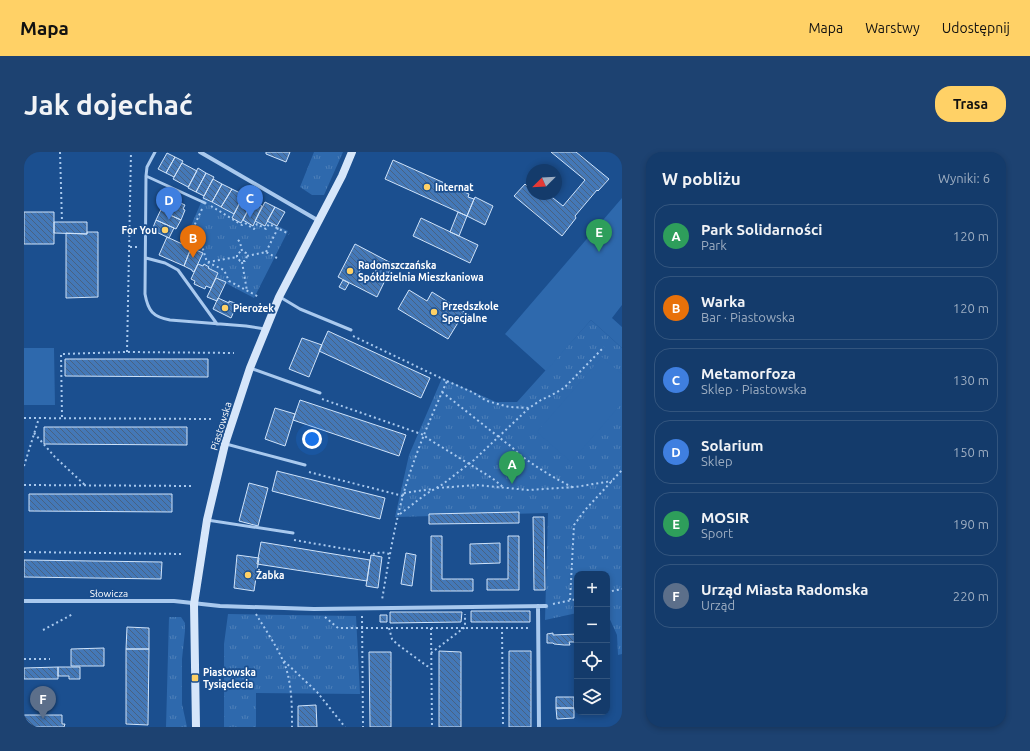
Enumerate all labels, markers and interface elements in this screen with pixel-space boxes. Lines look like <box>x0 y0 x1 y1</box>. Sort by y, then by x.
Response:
text: Mapa <box>20 17 69 39</box>
text: Mapa <box>808 20 843 36</box>
text: Warstwy <box>865 20 920 36</box>
text: Udostępnij <box>942 20 1010 36</box>
button: Trasa <box>935 86 1006 122</box>
text: Jak dojechać <box>24 89 193 120</box>
north arrow <box>526 164 562 200</box>
text: W pobliżu <box>662 169 741 188</box>
text: Wyniki: 6 <box>938 171 990 185</box>
marker: Internat <box>422 182 432 192</box>
place label: Internat <box>435 182 474 193</box>
pin: C <box>237 185 263 218</box>
pin: D <box>156 187 182 220</box>
pin: E <box>586 219 612 252</box>
text: Park Solidarności <box>701 221 823 238</box>
place label: For You <box>121 225 157 236</box>
marker: For You <box>160 225 170 235</box>
pin: B <box>180 225 206 258</box>
text: A <box>671 229 681 243</box>
text: 120 m <box>953 229 989 243</box>
text: Park <box>701 238 727 252</box>
place label: Radomszczańska Spółdzielnia Mieszkaniowa <box>358 260 484 283</box>
marker: Radomszczańska Spółdzielnia Mieszkaniowa <box>345 266 355 276</box>
text: Warka <box>701 293 746 310</box>
place label: Przedszkole Specjalne <box>442 301 499 324</box>
text: B <box>672 301 680 315</box>
text: 120 m <box>953 301 989 315</box>
marker: Pierożek <box>220 303 230 313</box>
place label: Pierożek <box>233 303 274 314</box>
marker: Przedszkole Specjalne <box>429 307 439 317</box>
text: Bar · Piastowska <box>701 310 795 324</box>
text: Metamorfoza <box>701 365 796 382</box>
text: C <box>672 373 680 387</box>
text: 130 m <box>953 373 989 387</box>
text: Sklep · Piastowska <box>701 382 807 396</box>
street label: Piastowska <box>208 401 234 451</box>
your location <box>302 429 322 449</box>
text: Solarium <box>701 437 763 454</box>
text: D <box>671 445 681 459</box>
text: 150 m <box>953 445 989 459</box>
pin: A <box>499 451 525 484</box>
text: Sklep <box>701 454 733 468</box>
text: MOSIR <box>701 509 749 526</box>
text: E <box>672 517 680 531</box>
text: 190 m <box>953 517 989 531</box>
text: Sport <box>701 526 733 540</box>
place label: Żabka <box>256 569 284 581</box>
marker: Żabka <box>243 570 253 580</box>
map controls <box>574 571 610 715</box>
button: + <box>574 571 610 607</box>
text: Urząd Miasta Radomska <box>701 581 869 598</box>
street label: Słowicza <box>90 588 128 599</box>
text: F <box>672 589 680 603</box>
text: 220 m <box>953 589 989 603</box>
text: Urząd <box>701 598 735 612</box>
button: − <box>574 607 610 643</box>
button: locate <box>574 643 610 679</box>
place label: Piastowska Tysiąclecia <box>203 667 256 691</box>
marker: Piastowska Tysiąclecia <box>190 673 200 683</box>
button: layers <box>574 679 610 715</box>
pin: F <box>30 686 56 719</box>

